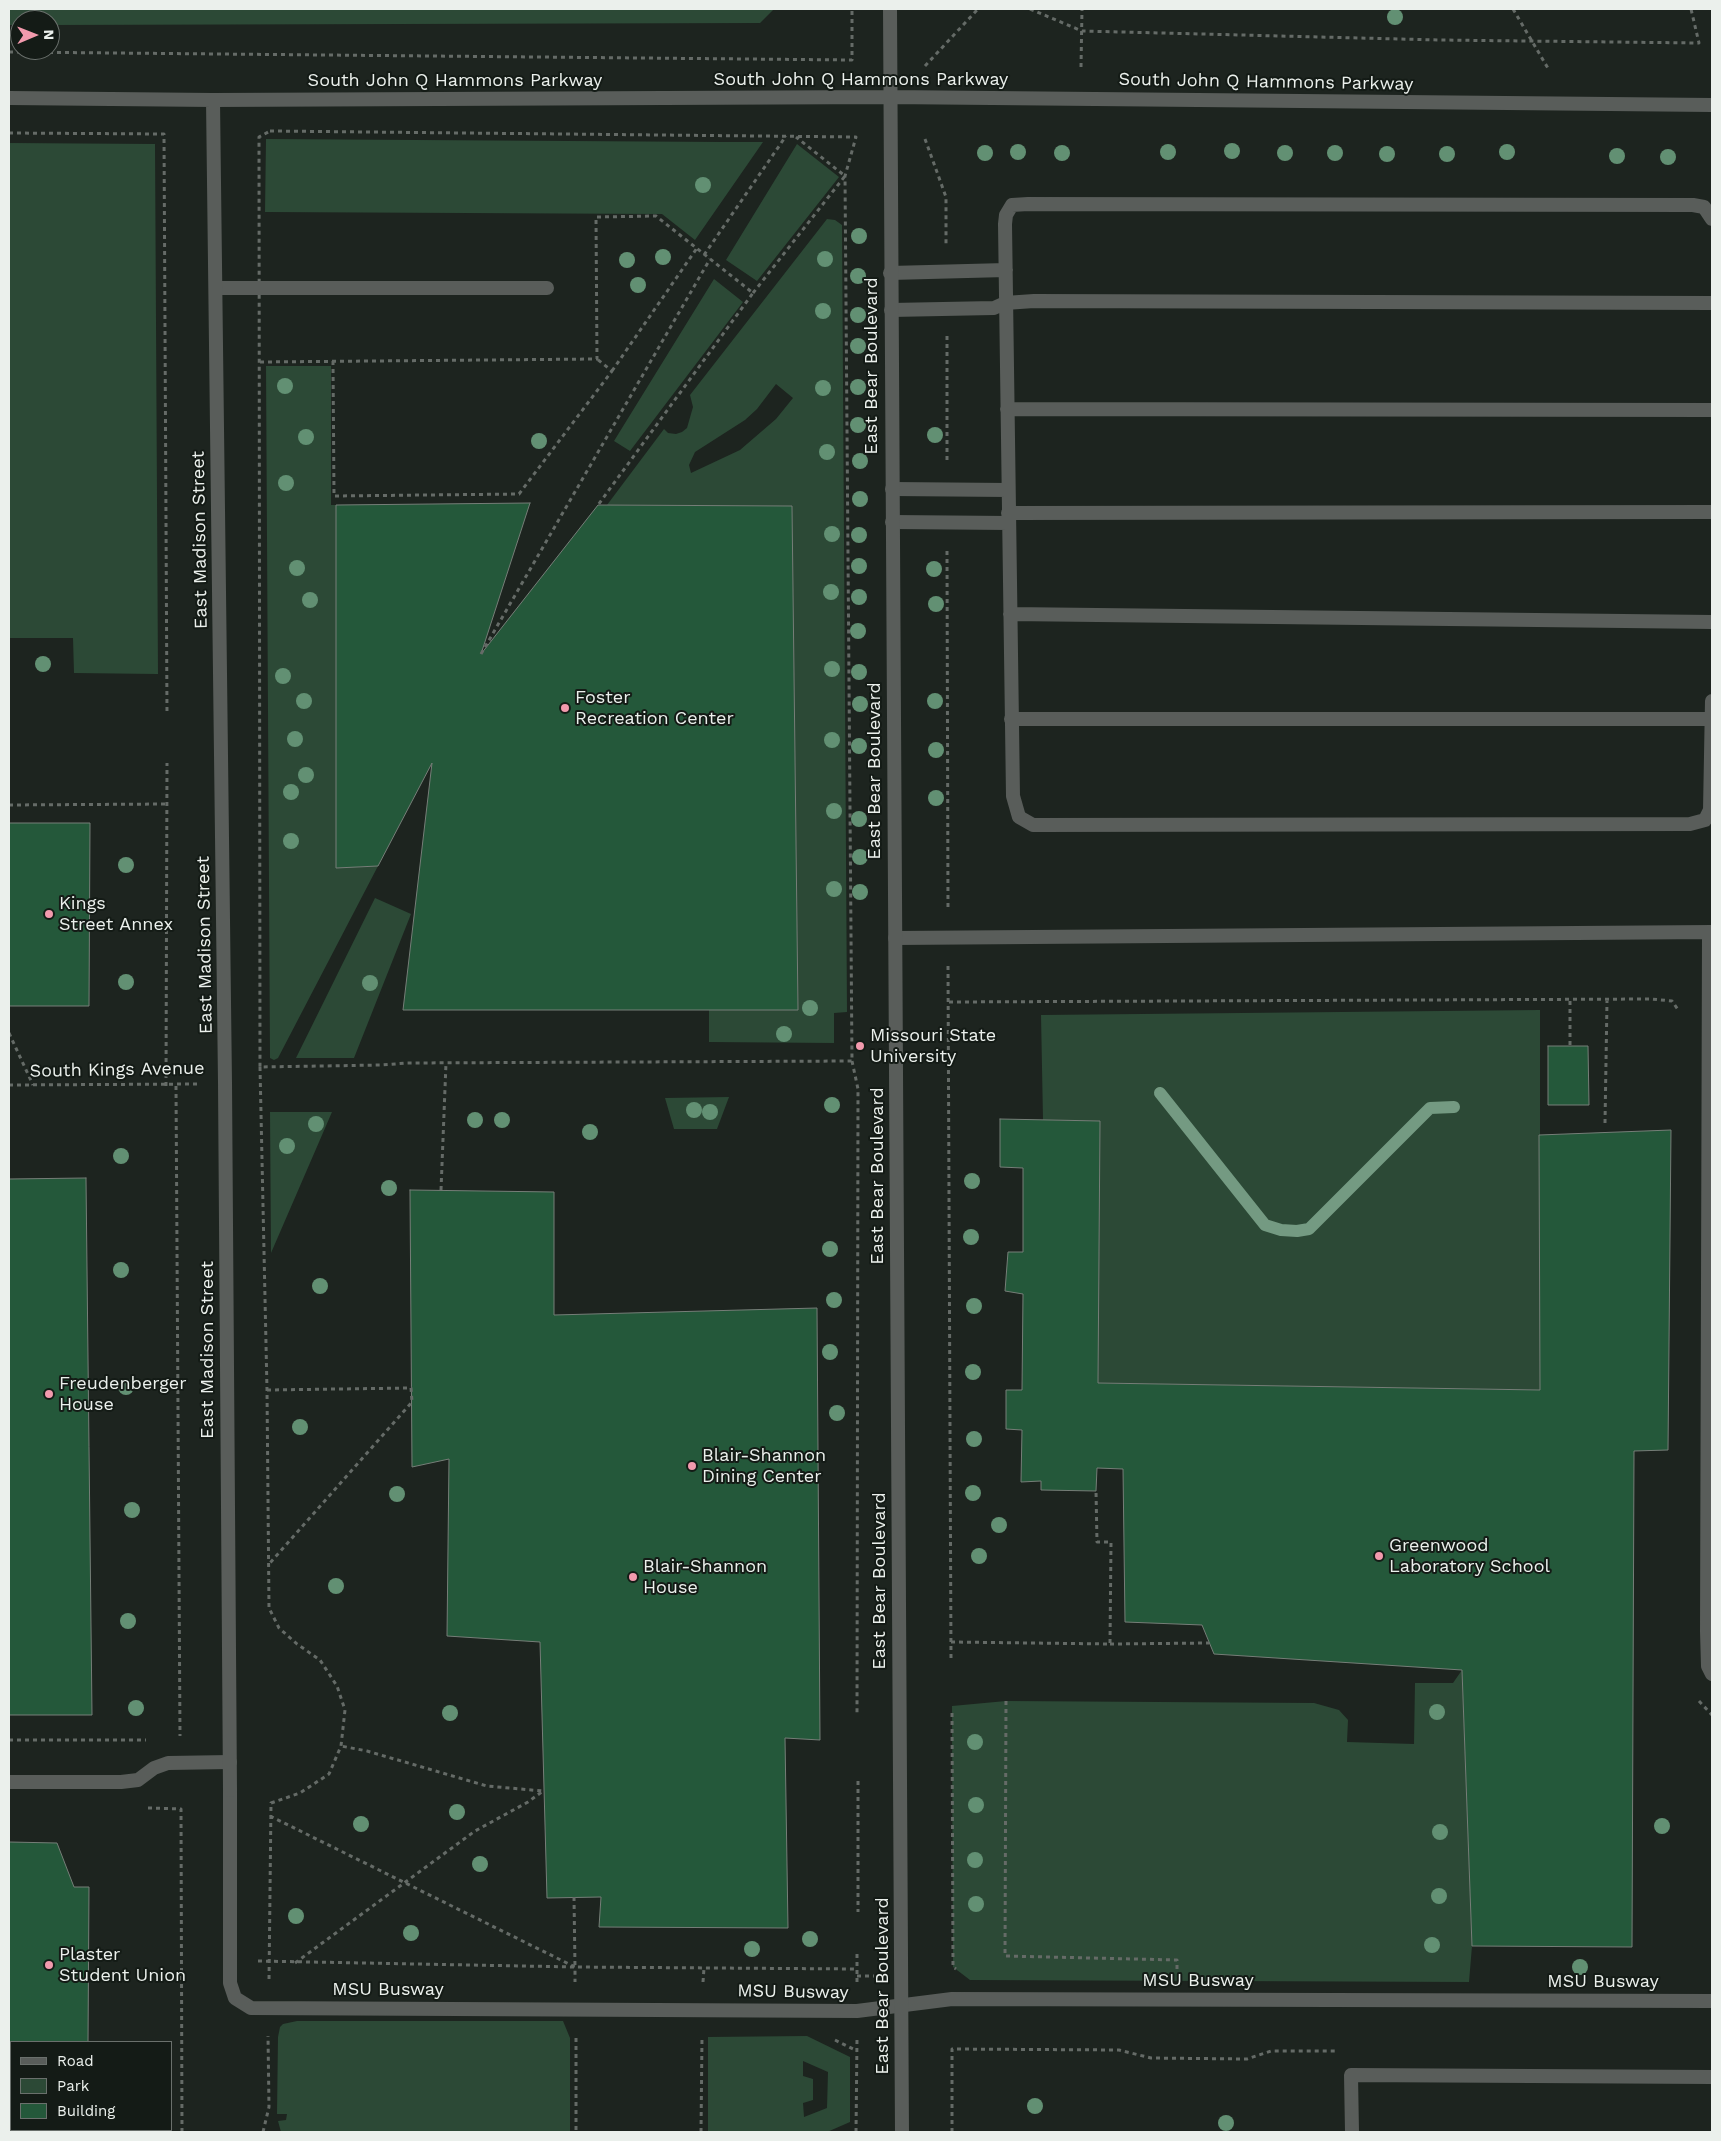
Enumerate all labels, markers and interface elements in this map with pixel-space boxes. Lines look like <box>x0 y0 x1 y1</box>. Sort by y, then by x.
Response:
north arrow <box>10 10 60 60</box>
text: N <box>41 29 57 40</box>
street label: South John Q Hammons Parkway <box>714 69 1008 91</box>
street label: South John Q Hammons Parkway <box>1118 69 1414 95</box>
street label: South John Q Hammons Parkway <box>308 70 602 92</box>
street label: East Bear Boulevard <box>861 277 883 455</box>
street label: East Madison Street <box>188 451 212 629</box>
street label: East Bear Boulevard <box>864 682 886 860</box>
place label: Foster Recreation Center <box>575 687 734 730</box>
marker: Foster Recreation Center <box>559 702 571 714</box>
street label: East Madison Street <box>193 856 217 1034</box>
place label: Kings Street Annex <box>59 893 173 936</box>
marker: Kings Street Annex <box>43 908 55 920</box>
place label: Missouri State University <box>870 1025 996 1068</box>
marker: Missouri State University <box>854 1040 866 1052</box>
street label: South Kings Avenue <box>29 1058 205 1082</box>
street label: East Bear Boulevard <box>867 1087 889 1265</box>
street label: East Madison Street <box>197 1261 219 1439</box>
place label: Freudenberger House <box>59 1373 186 1416</box>
marker: Freudenberger House <box>43 1388 55 1400</box>
place label: Blair-Shannon Dining Center <box>702 1445 826 1488</box>
marker: Blair-Shannon Dining Center <box>686 1460 698 1472</box>
street label: East Bear Boulevard <box>869 1492 891 1670</box>
place label: Greenwood Laboratory School <box>1389 1535 1550 1578</box>
marker: Greenwood Laboratory School <box>1373 1550 1385 1562</box>
place label: Blair-Shannon House <box>643 1556 767 1598</box>
marker: Blair-Shannon House <box>627 1571 639 1583</box>
street label: East Bear Boulevard <box>872 1897 894 2075</box>
place label: Plaster Student Union <box>59 1944 186 1986</box>
marker: Plaster Student Union <box>43 1959 55 1971</box>
street label: MSU Busway <box>1142 1970 1254 1992</box>
street label: MSU Busway <box>1547 1971 1659 1993</box>
street label: MSU Busway <box>332 1979 444 2001</box>
street label: MSU Busway <box>737 1980 849 2004</box>
legend <box>10 2041 172 2131</box>
text: Road <box>57 2052 94 2070</box>
text: Park <box>57 2077 89 2095</box>
text: Building <box>57 2102 115 2120</box>

